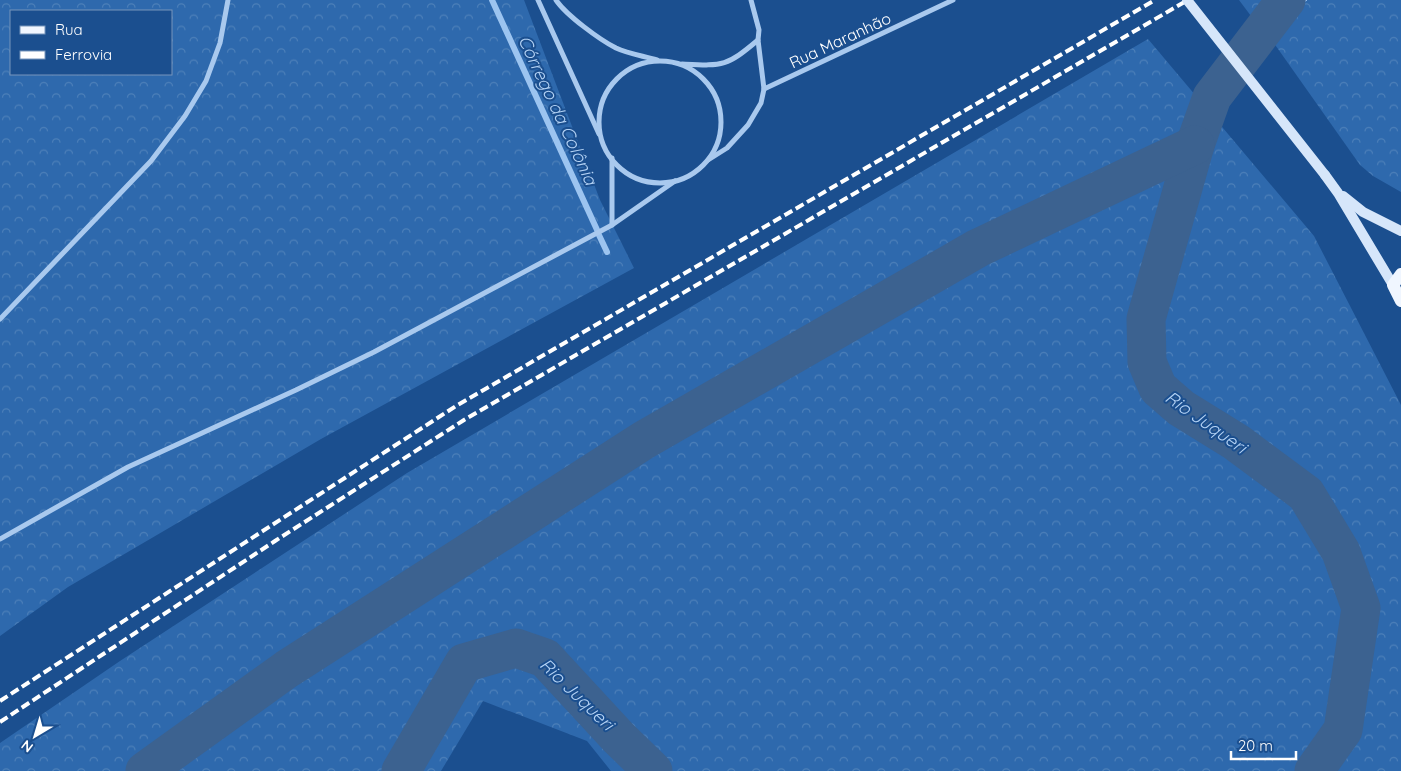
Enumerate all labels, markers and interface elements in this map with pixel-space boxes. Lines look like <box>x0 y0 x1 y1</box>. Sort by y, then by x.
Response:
street label: Rua Maranhão <box>786 8 894 72</box>
legend <box>10 10 172 75</box>
text: Rua <box>55 20 83 39</box>
water label: Córrego da Colônia <box>513 32 603 189</box>
text: Ferrovia <box>55 45 112 64</box>
water label: Rio Juqueri <box>1161 386 1253 460</box>
water label: Rio Juqueri <box>535 653 620 737</box>
north arrow <box>10 711 60 761</box>
scale bar <box>1231 728 1296 760</box>
text: N <box>17 736 37 757</box>
text: 20 m <box>1238 736 1273 755</box>

